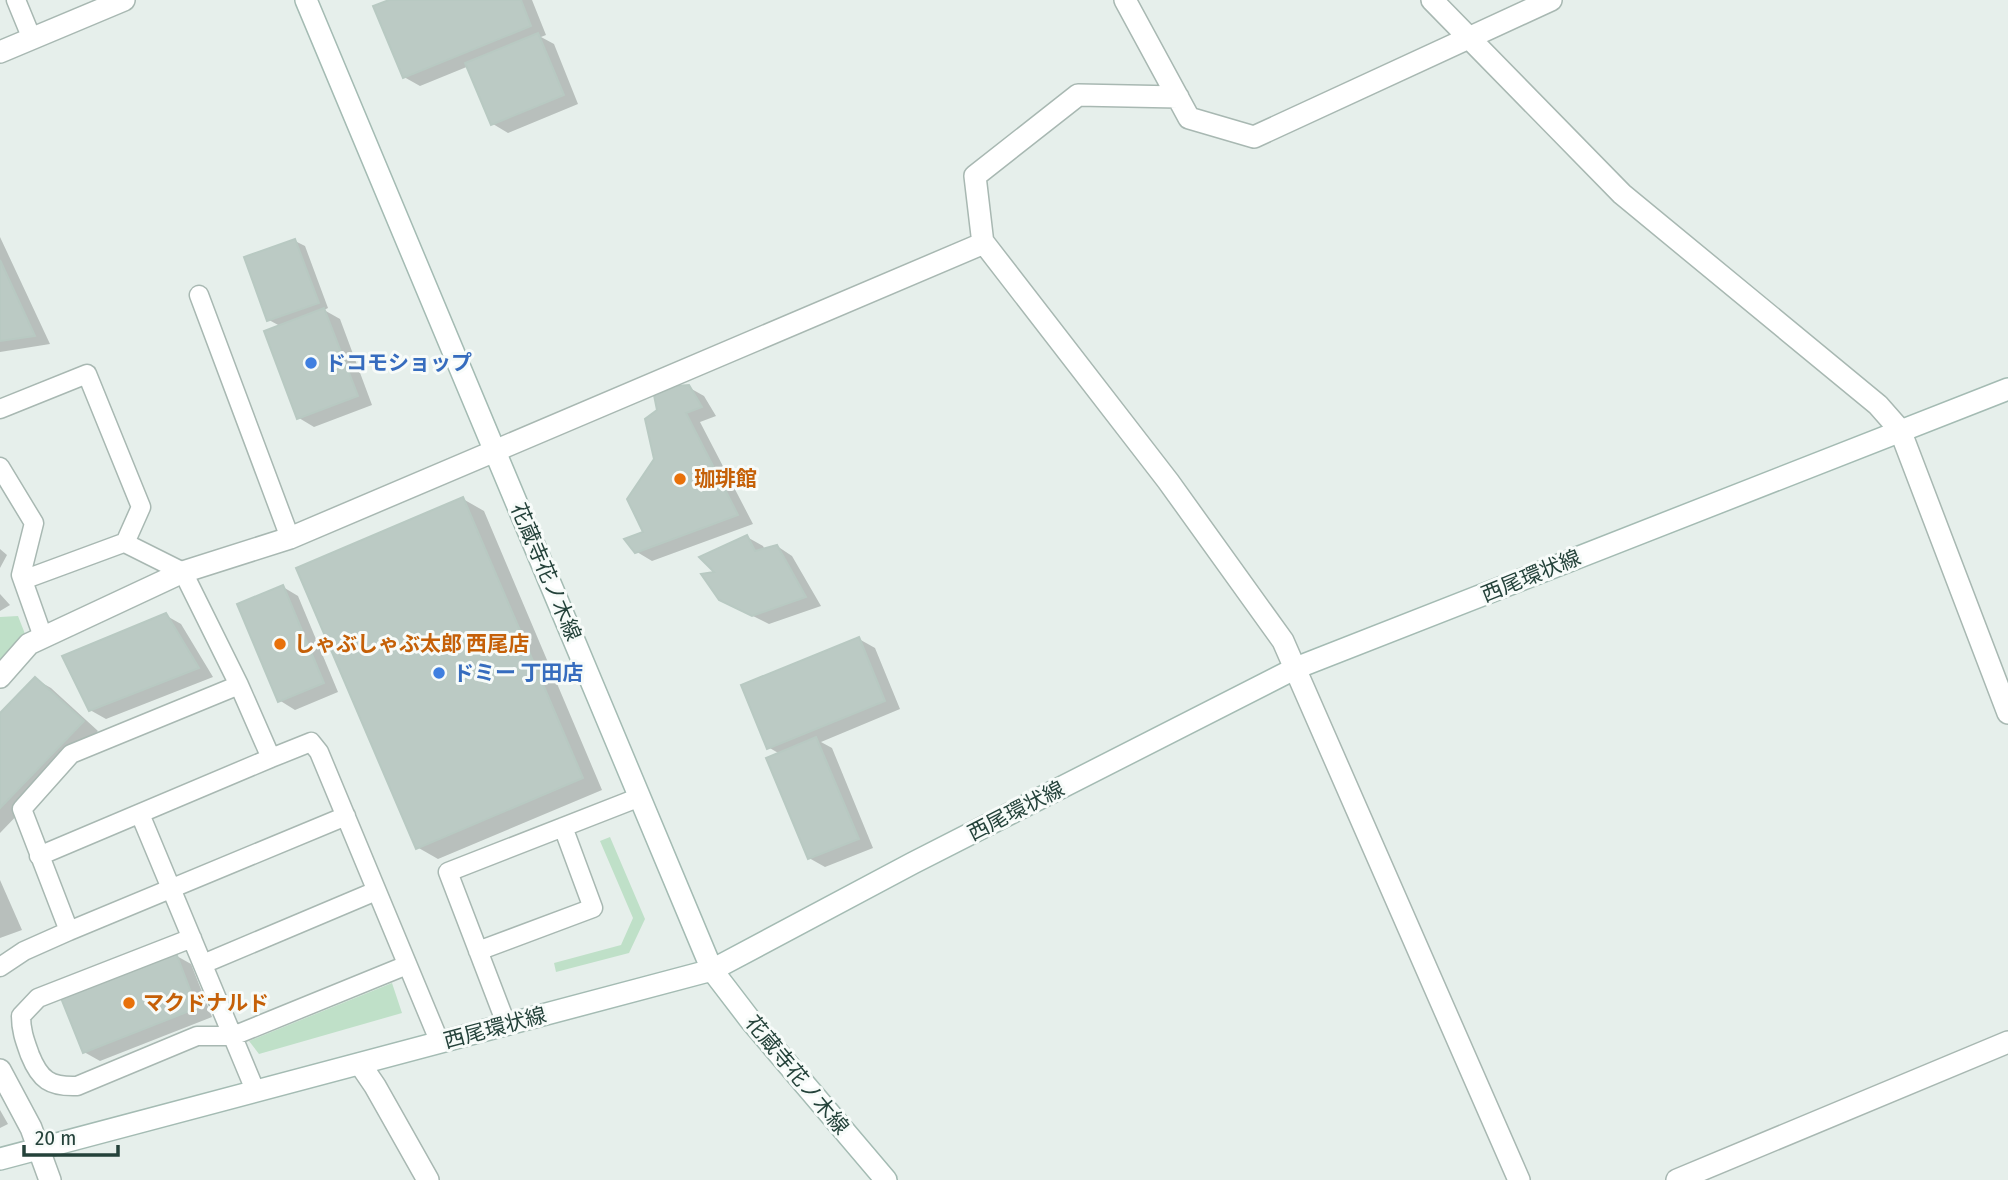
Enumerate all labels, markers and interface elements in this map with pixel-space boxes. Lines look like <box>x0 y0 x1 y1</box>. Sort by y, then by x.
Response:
place label: ドコモショップ <box>325 350 472 376</box>
marker: ドコモショップ <box>303 355 319 371</box>
place label: 珈琲館 <box>694 466 757 492</box>
marker: 珈琲館 <box>672 471 688 487</box>
street label: 花蔵寺花ノ木線 <box>505 499 587 645</box>
street label: 西尾環状線 <box>1477 544 1585 608</box>
place label: しゃぶしゃぶ太郎 西尾店 <box>294 631 529 657</box>
marker: しゃぶしゃぶ太郎 西尾店 <box>272 636 288 652</box>
place label: ドミー 丁田店 <box>453 660 583 686</box>
marker: ドミー 丁田店 <box>431 665 447 681</box>
street label: 西尾環状線 <box>963 776 1069 846</box>
place label: マクドナルド <box>143 990 269 1016</box>
marker: マクドナルド <box>121 995 137 1011</box>
street label: 西尾環状線 <box>441 1002 549 1054</box>
street label: 花蔵寺花ノ木線 <box>740 1010 854 1140</box>
scale bar <box>24 1114 119 1158</box>
text: 20 m <box>35 1125 76 1151</box>

